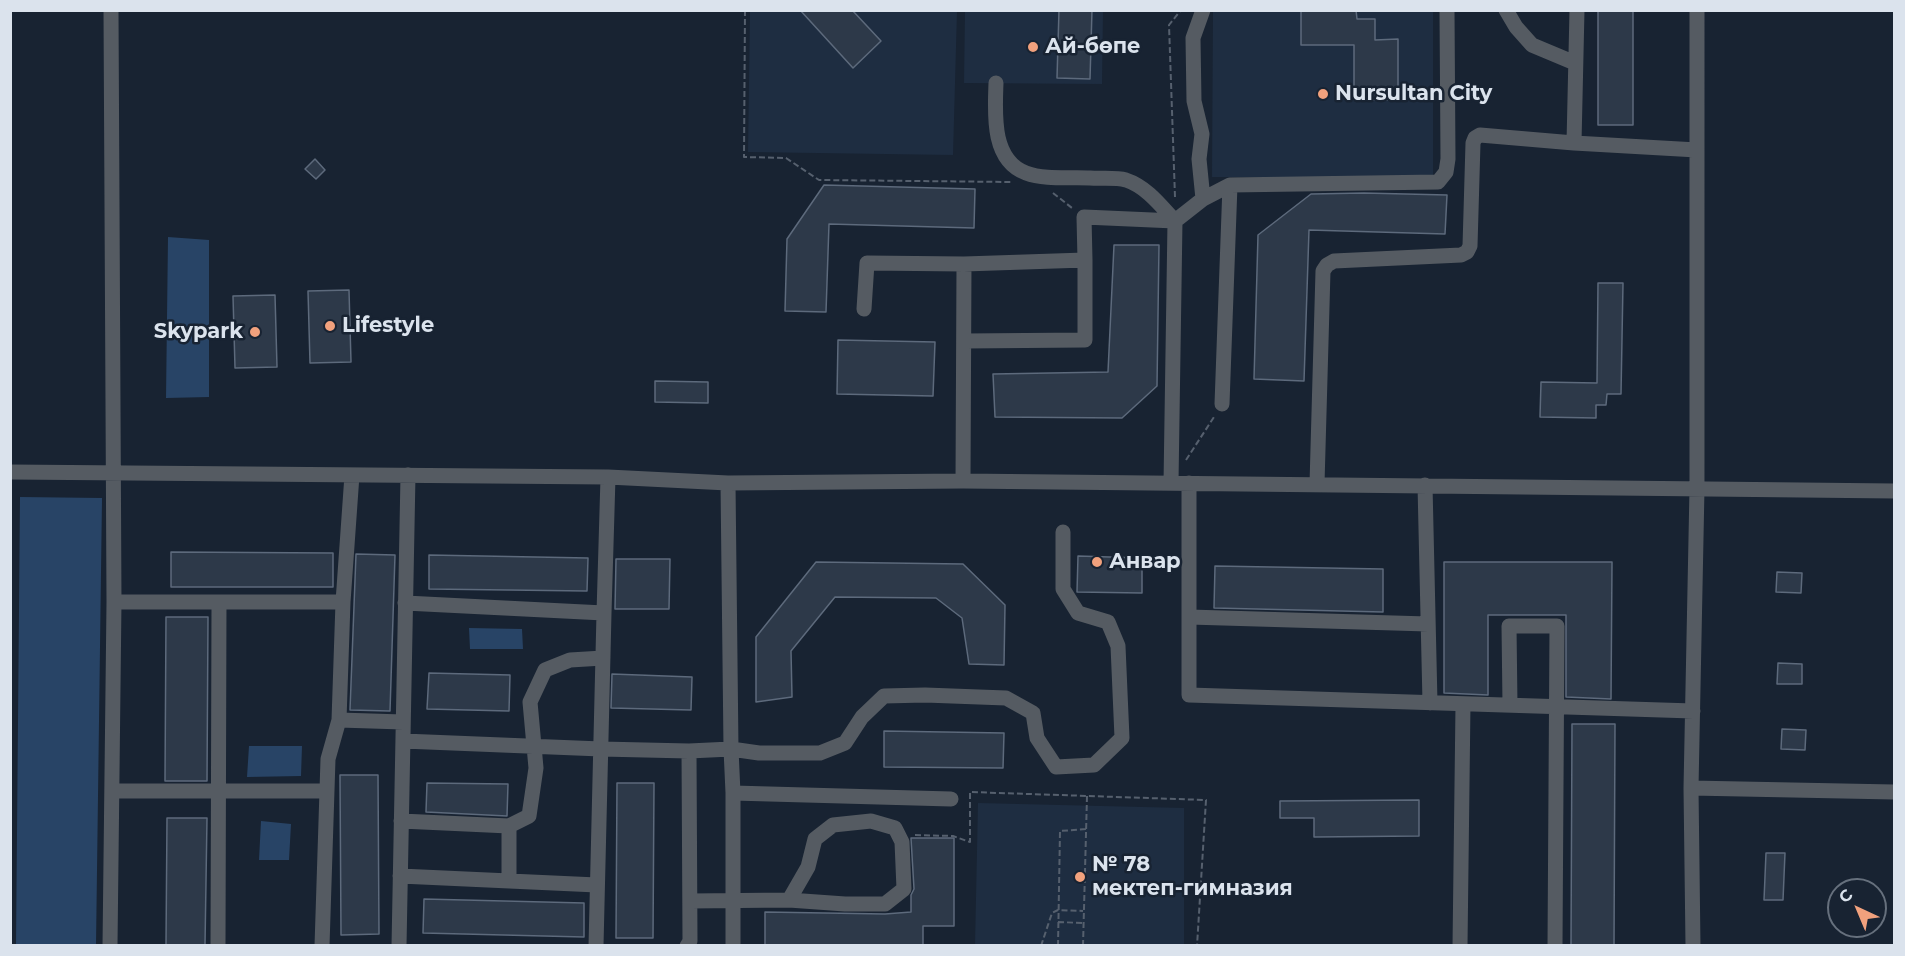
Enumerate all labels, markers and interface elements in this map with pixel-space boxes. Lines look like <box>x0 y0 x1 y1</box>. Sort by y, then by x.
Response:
place label: Ай-бөпе <box>1045 34 1141 60</box>
marker: Ай-бөпе <box>1026 40 1040 54</box>
place label: Nursultan City <box>1335 81 1492 107</box>
marker: Nursultan City <box>1316 87 1330 101</box>
place label: Lifestyle <box>342 313 434 339</box>
place label: Skypark <box>154 319 243 345</box>
marker: Lifestyle <box>323 319 337 333</box>
marker: Skypark <box>248 325 262 339</box>
place label: Анвар <box>1109 549 1181 575</box>
marker: Анвар <box>1090 555 1104 569</box>
place label: № 78 мектеп-гимназия <box>1092 852 1293 902</box>
marker: № 78 мектеп-гимназия <box>1073 870 1087 884</box>
north arrow <box>1827 878 1887 938</box>
text: С <box>1835 885 1856 907</box>

